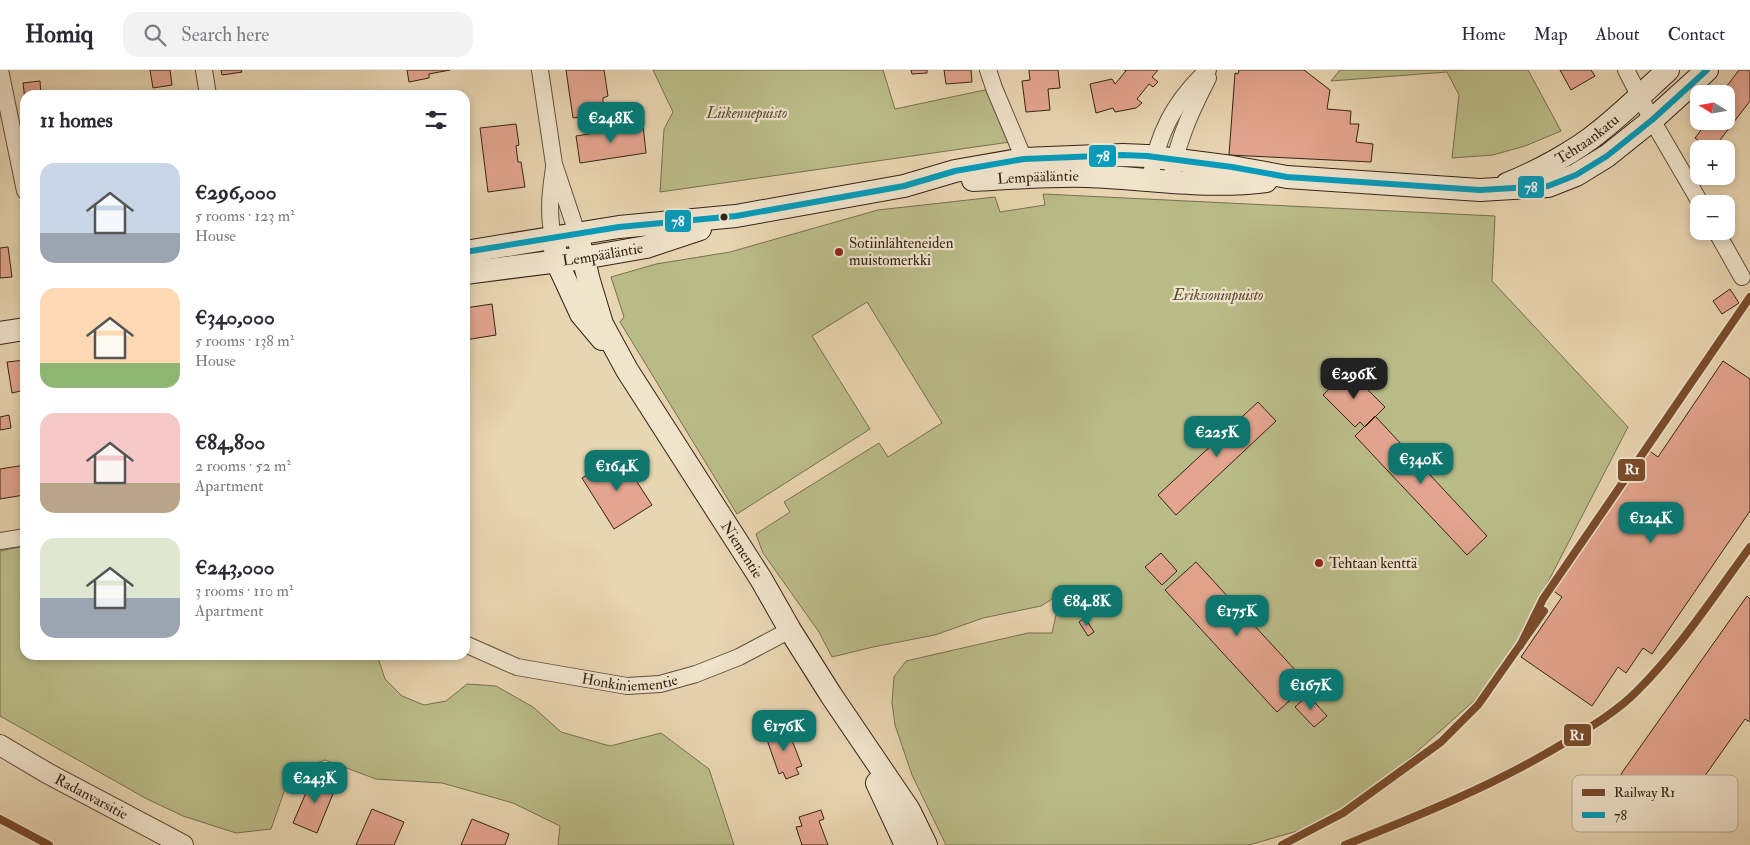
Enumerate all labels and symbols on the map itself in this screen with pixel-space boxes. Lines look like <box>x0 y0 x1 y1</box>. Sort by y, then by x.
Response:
north arrow <box>1690 85 1735 130</box>
pin: €248K <box>576 102 646 144</box>
park label: Liikennepuisto <box>706 104 787 123</box>
street label: Tehtaankatu <box>1552 110 1623 168</box>
line badge: 78 <box>1088 144 1117 168</box>
text: 78 <box>1097 148 1110 165</box>
street label: Lempääläntie <box>997 166 1079 188</box>
line badge: 78 <box>1517 175 1545 199</box>
text: 78 <box>1525 179 1538 196</box>
line badge: 78 <box>664 209 692 233</box>
unlabelled marker <box>719 212 729 222</box>
text: 78 <box>672 213 685 230</box>
place label: Sotiinlähteneiden muistomerkki <box>849 234 954 270</box>
street label: Lempääläntie <box>561 238 645 270</box>
marker: Sotiinlähteneiden muistomerkki <box>833 246 845 258</box>
park label: Erikssoninpuisto <box>1172 286 1263 305</box>
pin: €296K <box>1319 358 1389 400</box>
pin: €225K <box>1182 416 1252 458</box>
pin: €340K <box>1386 442 1456 485</box>
pin: €164K <box>582 450 652 492</box>
line badge: R1 <box>1617 458 1646 482</box>
text: R1 <box>1624 461 1640 478</box>
pin: €124K <box>1616 502 1686 544</box>
street label: Niementie <box>717 517 767 582</box>
place label: Tehtaan kenttä <box>1329 554 1418 573</box>
marker: Tehtaan kenttä <box>1313 557 1325 569</box>
pin: €84.8K <box>1046 584 1128 627</box>
pin: €175K <box>1202 594 1272 637</box>
pin: €167K <box>1276 668 1346 711</box>
street label: Honkiniementie <box>580 669 680 695</box>
pin: €176K <box>749 710 819 752</box>
line badge: R1 <box>1563 723 1592 747</box>
text: R1 <box>1569 727 1585 744</box>
pin: €243K <box>280 762 350 804</box>
street label: Radanvarsitie <box>51 769 131 824</box>
legend <box>1572 775 1738 832</box>
text: Railway R1 <box>1614 784 1675 802</box>
text: 78 <box>1614 807 1627 824</box>

